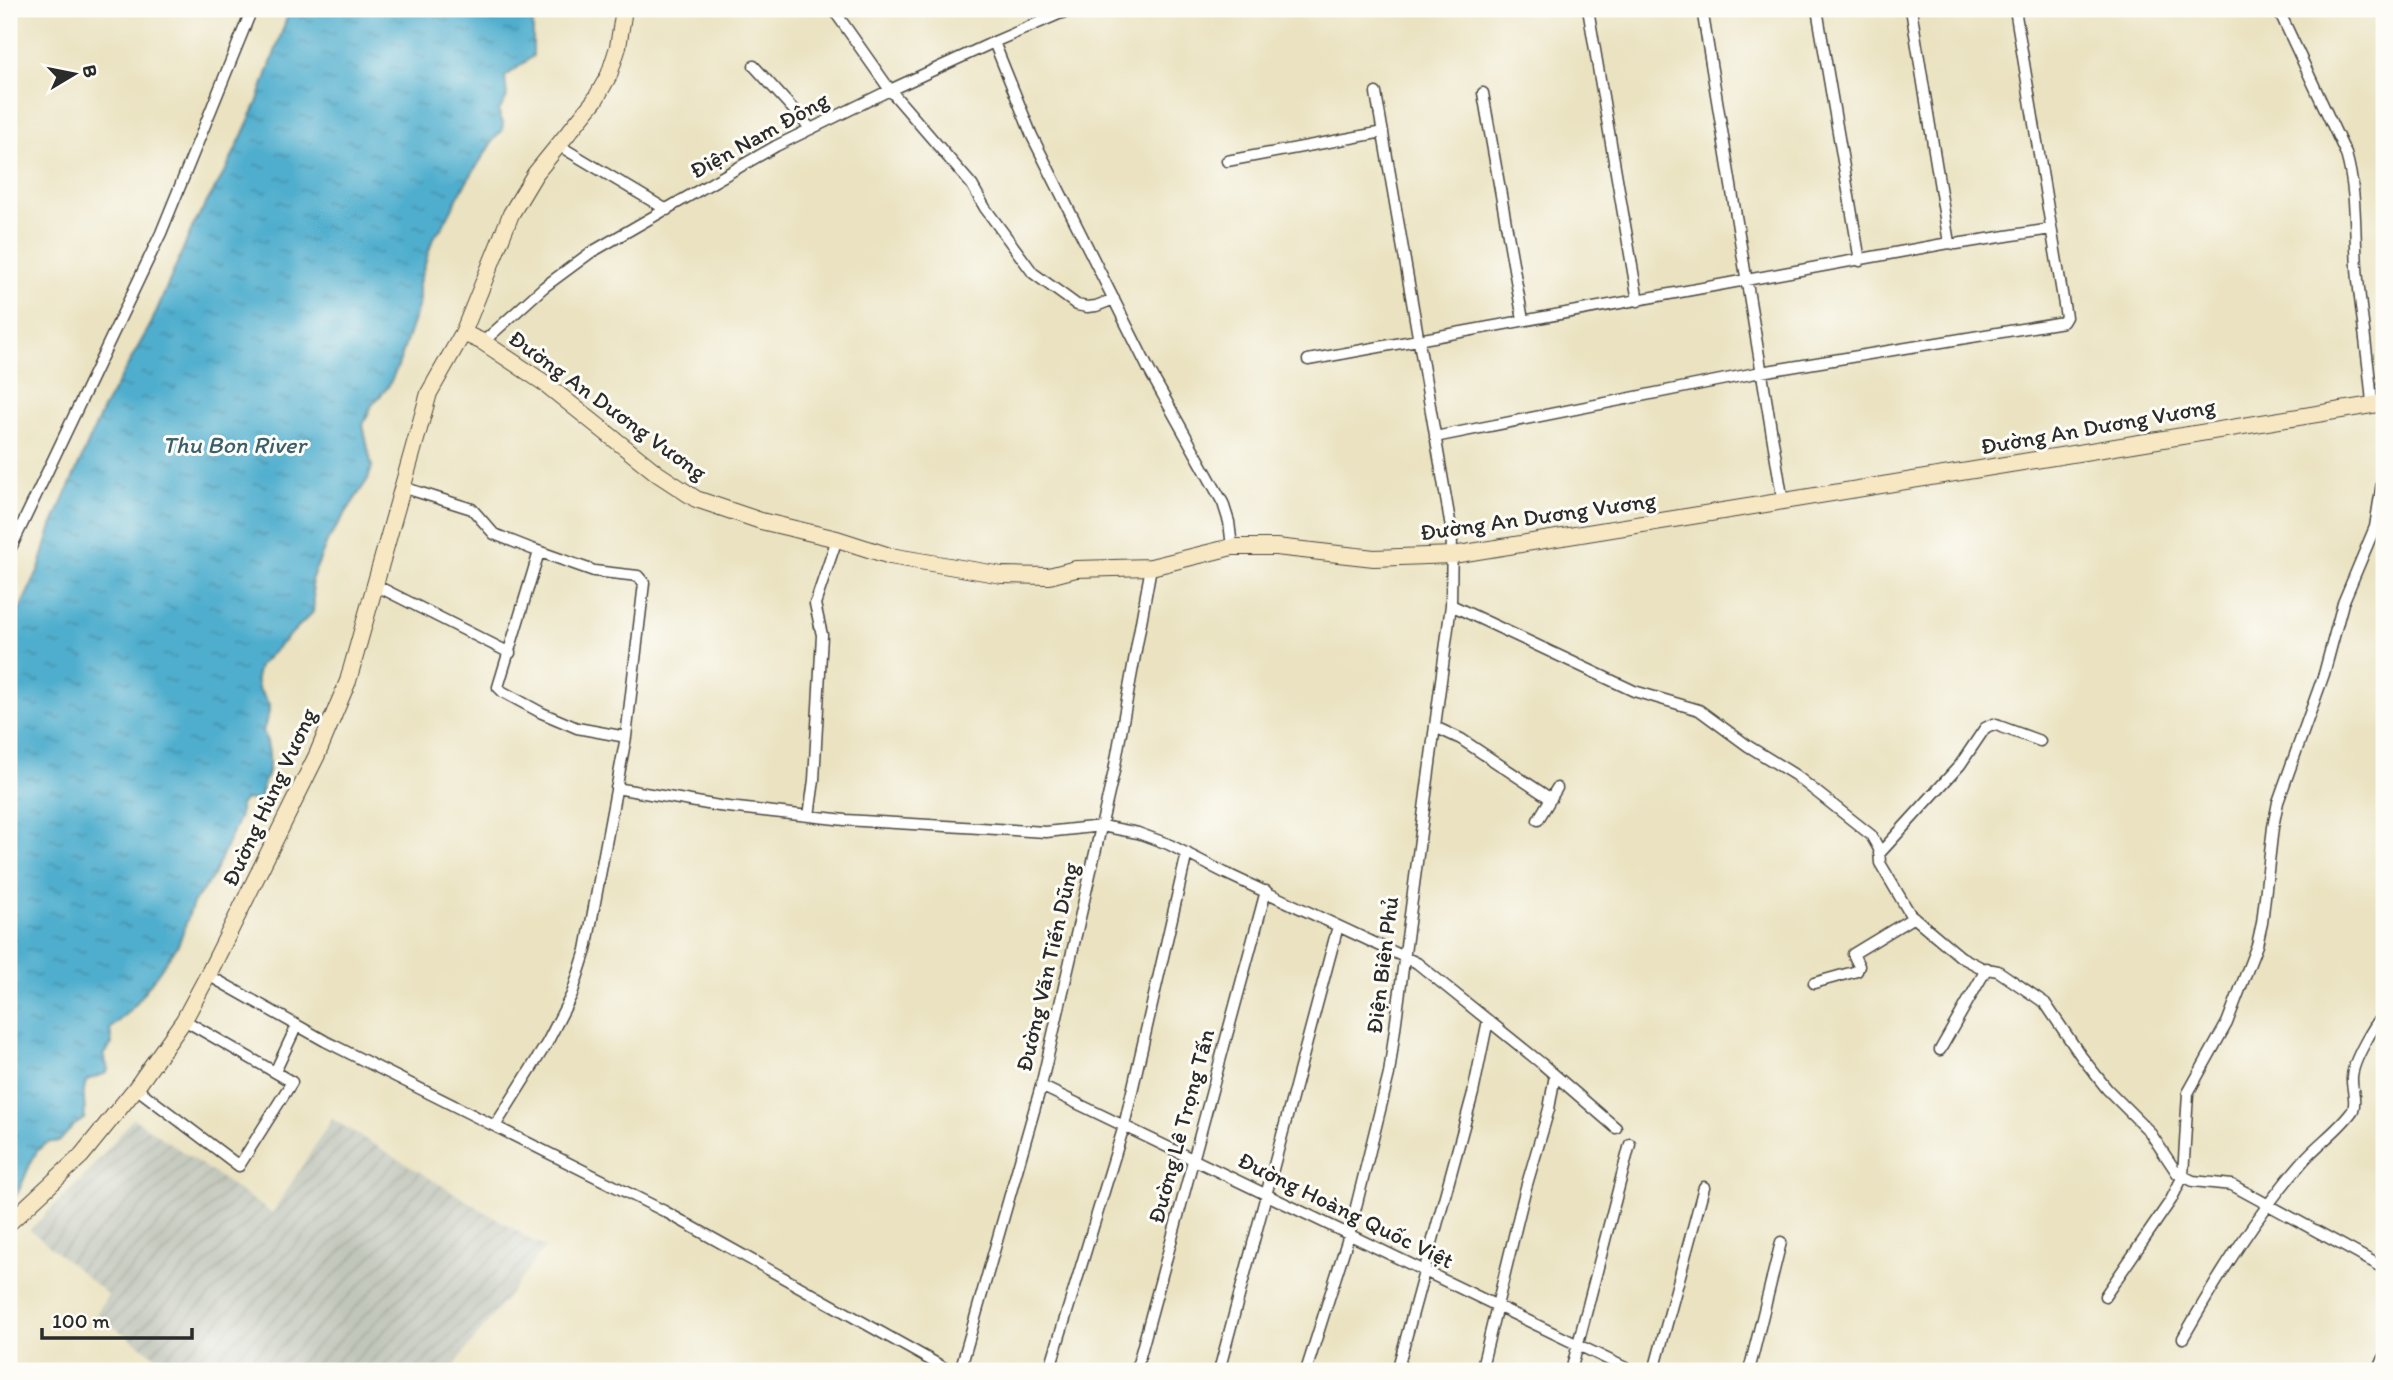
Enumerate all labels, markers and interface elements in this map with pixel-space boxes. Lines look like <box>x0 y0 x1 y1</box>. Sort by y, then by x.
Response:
north arrow <box>38 38 108 108</box>
text: B <box>78 63 103 79</box>
street label: Điện Nam Đông <box>685 85 833 185</box>
street label: Đường An Dương Vương <box>504 324 713 486</box>
street label: Đường An Dương Vương <box>1978 392 2218 460</box>
water label: Thu Bon River <box>162 430 308 459</box>
street label: Đường An Dương Vương <box>1418 486 1658 546</box>
street label: Đường Hùng Vương <box>216 703 323 890</box>
street label: Đường Văn Tiến Dũng <box>1009 860 1085 1074</box>
street label: Điện Biên Phủ <box>1360 895 1404 1035</box>
street label: Đường Lê Trọng Tấn <box>1142 1026 1220 1226</box>
street label: Đường Hoàng Quốc Việt <box>1234 1146 1458 1274</box>
scale bar <box>42 1296 192 1340</box>
text: 100 m <box>52 1308 110 1333</box>

